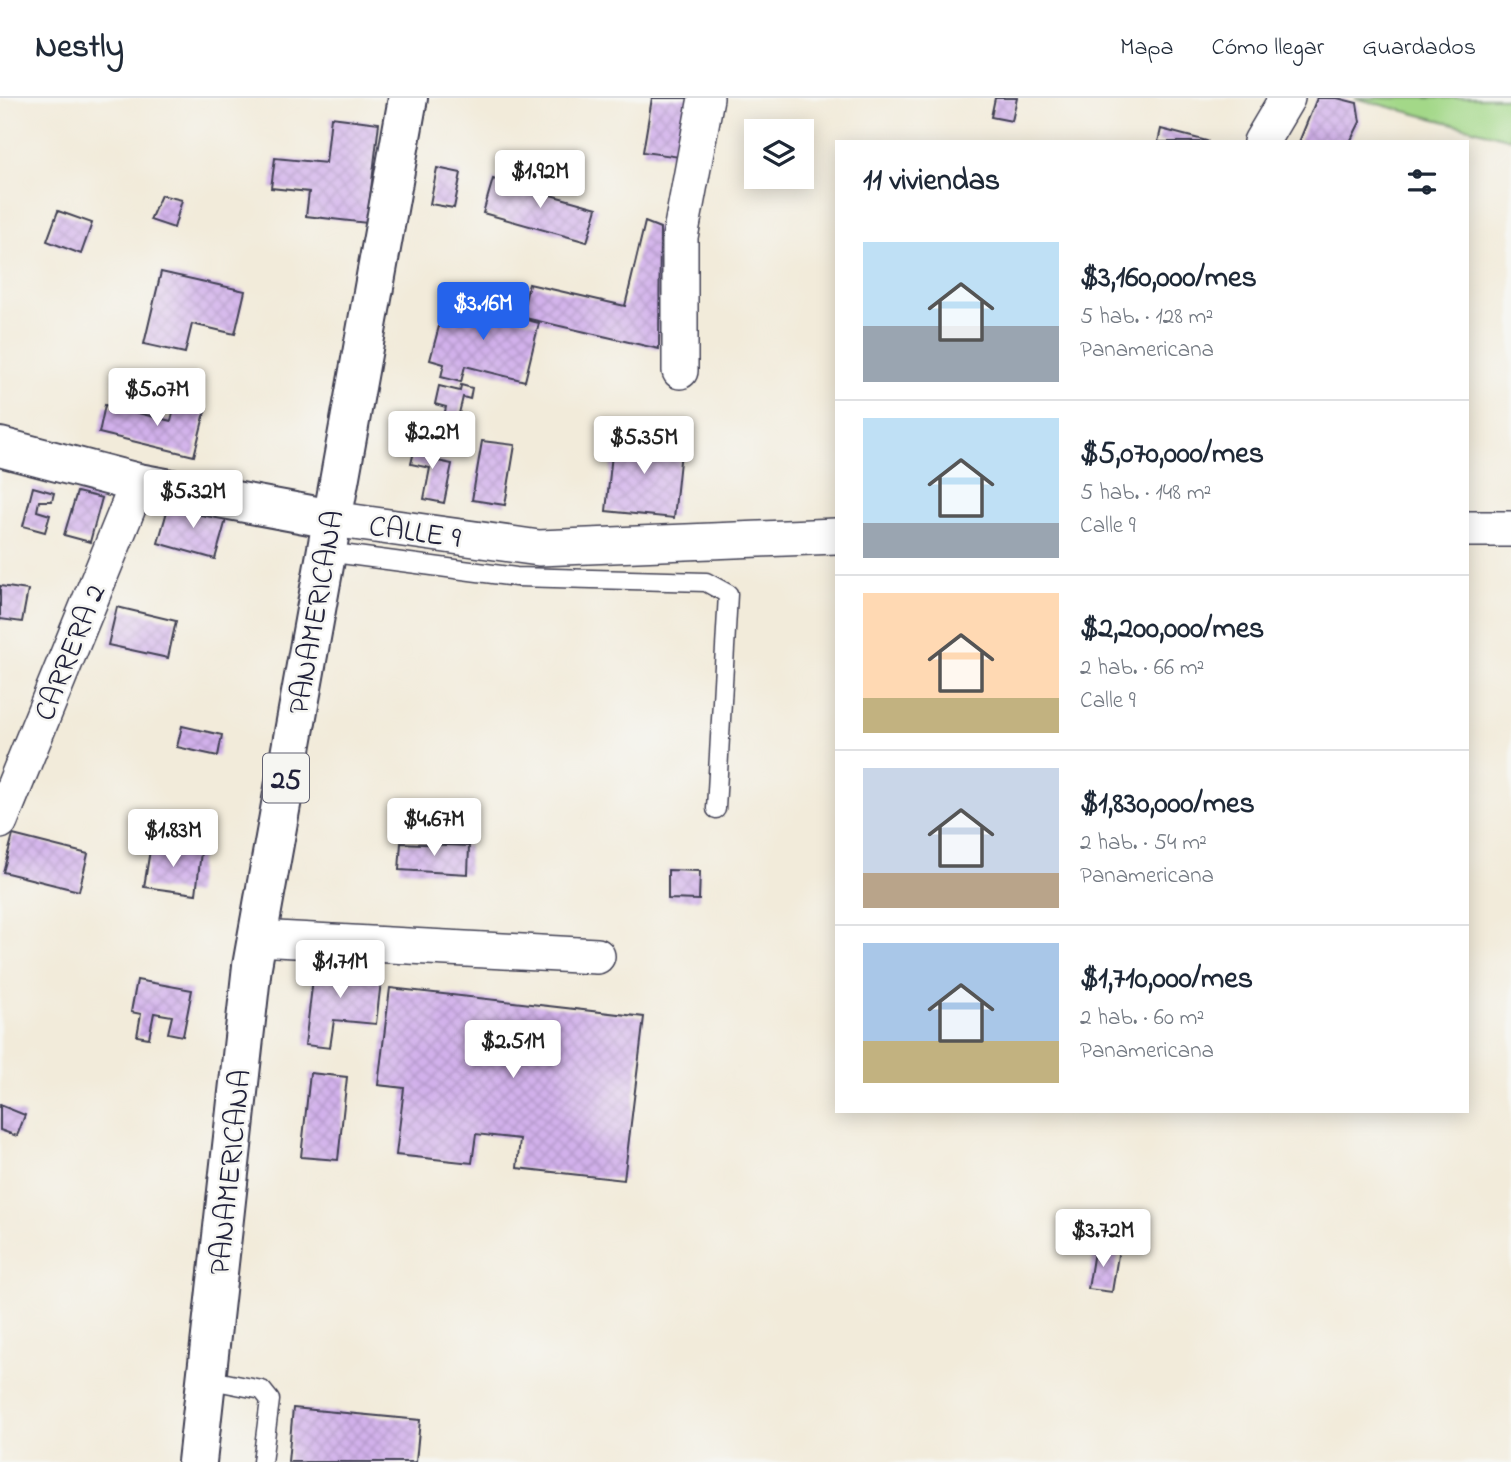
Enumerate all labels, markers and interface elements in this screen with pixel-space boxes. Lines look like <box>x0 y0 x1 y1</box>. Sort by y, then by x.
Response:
text: Nestly <box>35 24 124 72</box>
text: Mapa <box>1120 31 1173 66</box>
text: Cómo llegar <box>1211 31 1324 66</box>
text: Guardados <box>1362 31 1476 66</box>
map controls <box>744 119 814 189</box>
button: layers <box>744 119 814 189</box>
pin: $1.92M <box>483 150 597 210</box>
text: $1.92M <box>511 156 569 189</box>
text: 11 viviendas <box>863 160 1000 204</box>
icon: filters <box>1403 163 1441 201</box>
text: $3,160,000/mes <box>1080 257 1257 301</box>
icon: home <box>919 270 1003 354</box>
pin: $3.16M <box>426 282 540 342</box>
text: $3.16M <box>453 288 513 321</box>
text: 5 hab. · 128 m² <box>1080 301 1213 334</box>
text: Panamericana <box>1080 334 1214 367</box>
pin: $5.07M <box>100 368 214 428</box>
text: $5.07M <box>124 374 190 407</box>
pin: $2.2M <box>383 412 481 471</box>
pin: $5.35M <box>587 416 701 476</box>
text: $2.2M <box>404 417 460 450</box>
text: $5.35M <box>610 422 678 455</box>
text: $5,070,000/mes <box>1080 433 1264 477</box>
icon: home <box>919 446 1003 530</box>
pin: $5.32M <box>136 470 250 530</box>
text: $5.32M <box>160 476 226 509</box>
text: 5 hab. · 148 m² <box>1080 477 1211 510</box>
street label: CALLE 9 <box>366 506 463 562</box>
street label: PANAMERICANA <box>278 507 358 718</box>
text: Calle 9 <box>1080 510 1136 543</box>
street label: CARRERA 2 <box>24 578 119 728</box>
text: $2,200,000/mes <box>1080 608 1264 652</box>
icon: home <box>919 621 1003 705</box>
text: 2 hab. · 66 m² <box>1080 652 1204 685</box>
text: Calle 9 <box>1080 685 1136 718</box>
road number: 25 <box>263 754 309 802</box>
text: $1,830,000/mes <box>1080 783 1255 827</box>
icon: home <box>919 796 1003 880</box>
pin: $4.67M <box>377 798 491 858</box>
text: $4.67M <box>403 804 465 837</box>
pin: $1.83M <box>116 810 230 869</box>
text: $1.83M <box>144 815 202 848</box>
text: 2 hab. · 54 m² <box>1080 827 1207 860</box>
text: Panamericana <box>1080 860 1214 893</box>
pin: $1.71M <box>283 940 397 1000</box>
text: $1.71M <box>312 946 368 979</box>
text: $1,710,000/mes <box>1080 958 1253 1002</box>
icon: home <box>919 971 1003 1055</box>
text: 2 hab. · 60 m² <box>1080 1002 1204 1035</box>
pin: $2.51M <box>456 1020 570 1080</box>
text: $2.51M <box>481 1026 545 1059</box>
text: Panamericana <box>1080 1035 1214 1068</box>
street label: PANAMERICANA <box>199 1067 265 1277</box>
pin: $3.72M <box>1046 1210 1160 1269</box>
text: $3.72M <box>1072 1215 1134 1248</box>

